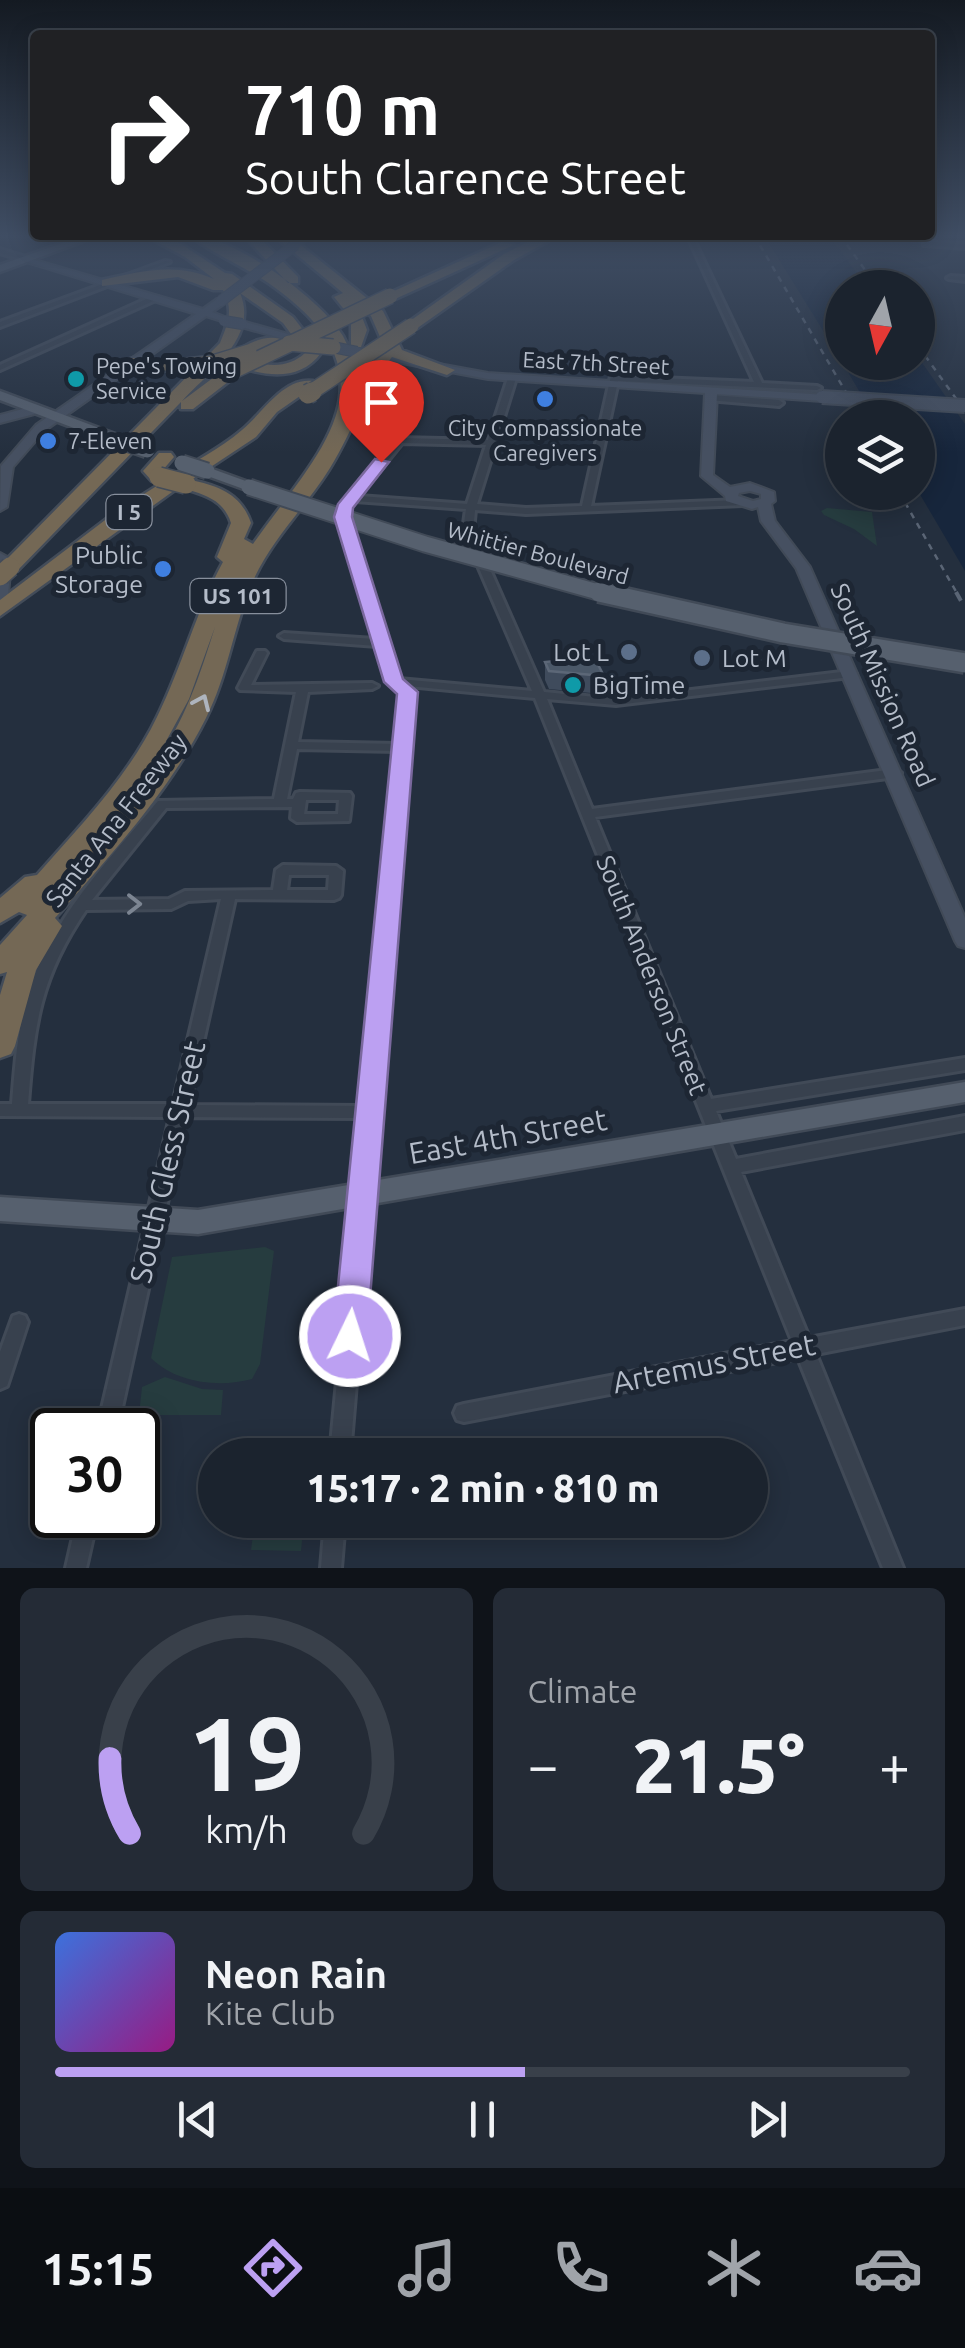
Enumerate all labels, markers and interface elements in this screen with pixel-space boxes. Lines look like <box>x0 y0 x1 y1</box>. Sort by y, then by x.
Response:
icon: right <box>80 70 210 200</box>
text: 710 m <box>245 70 440 148</box>
text: South Clarence Street <box>245 152 686 203</box>
north arrow <box>825 270 935 380</box>
map controls <box>825 270 935 510</box>
street label: East 7th Street <box>522 346 670 379</box>
place label: Pepe's Towing Service <box>96 353 237 403</box>
pin <box>339 360 424 463</box>
marker: Pepe's Towing Service <box>65 368 87 390</box>
icon: arrive <box>354 375 409 430</box>
marker: City Compassionate Caregivers <box>534 388 556 410</box>
button: layers <box>825 400 935 510</box>
place label: City Compassionate Caregivers <box>448 415 642 465</box>
place label: 7-Eleven <box>68 428 152 453</box>
marker: 7-Eleven <box>37 430 59 452</box>
road number: I 5 <box>106 495 152 529</box>
street label: Whittier Boulevard <box>445 516 632 589</box>
place label: Public Storage <box>55 541 143 598</box>
marker: Public Storage <box>152 558 174 580</box>
road number: US 101 <box>190 579 286 613</box>
street label: South Mission Road <box>826 579 940 791</box>
place label: Lot L <box>553 638 609 666</box>
marker: Lot L <box>618 641 640 663</box>
place label: Lot M <box>722 644 787 672</box>
marker: Lot M <box>691 647 713 669</box>
place label: BigTime <box>593 671 685 699</box>
marker: BigTime <box>562 674 584 696</box>
one-way arrow <box>190 694 210 712</box>
street label: Santa Ana Freeway <box>40 728 192 912</box>
street label: South Anderson Street <box>591 851 713 1099</box>
one-way arrow <box>126 894 142 915</box>
street label: South Gless Street <box>123 1037 211 1286</box>
street label: East 4th Street <box>406 1102 610 1170</box>
position arrow <box>298 1284 402 1388</box>
street label: Artemus Street <box>610 1327 818 1399</box>
speed limit sign: 30 <box>30 1408 160 1538</box>
text: 15:17 · 2 min · 810 m <box>306 1467 660 1509</box>
text: Climate <box>528 1673 638 1709</box>
text: 19 <box>188 1694 305 1811</box>
text: 21.5° <box>632 1723 805 1807</box>
text: − <box>528 1734 559 1795</box>
text: + <box>879 1734 910 1795</box>
text: km/h <box>205 1810 288 1850</box>
text: Neon Rain <box>205 1953 387 1995</box>
text: Kite Club <box>205 1995 335 2031</box>
icon: previous <box>170 2092 225 2147</box>
icon: pause <box>455 2092 510 2147</box>
icon: next <box>740 2092 795 2147</box>
icon: directions <box>238 2233 308 2303</box>
icon: music <box>392 2233 462 2303</box>
icon: phone <box>546 2233 616 2303</box>
icon: climate <box>699 2233 769 2303</box>
icon: car <box>853 2233 923 2303</box>
text: 15:15 <box>42 2243 154 2294</box>

